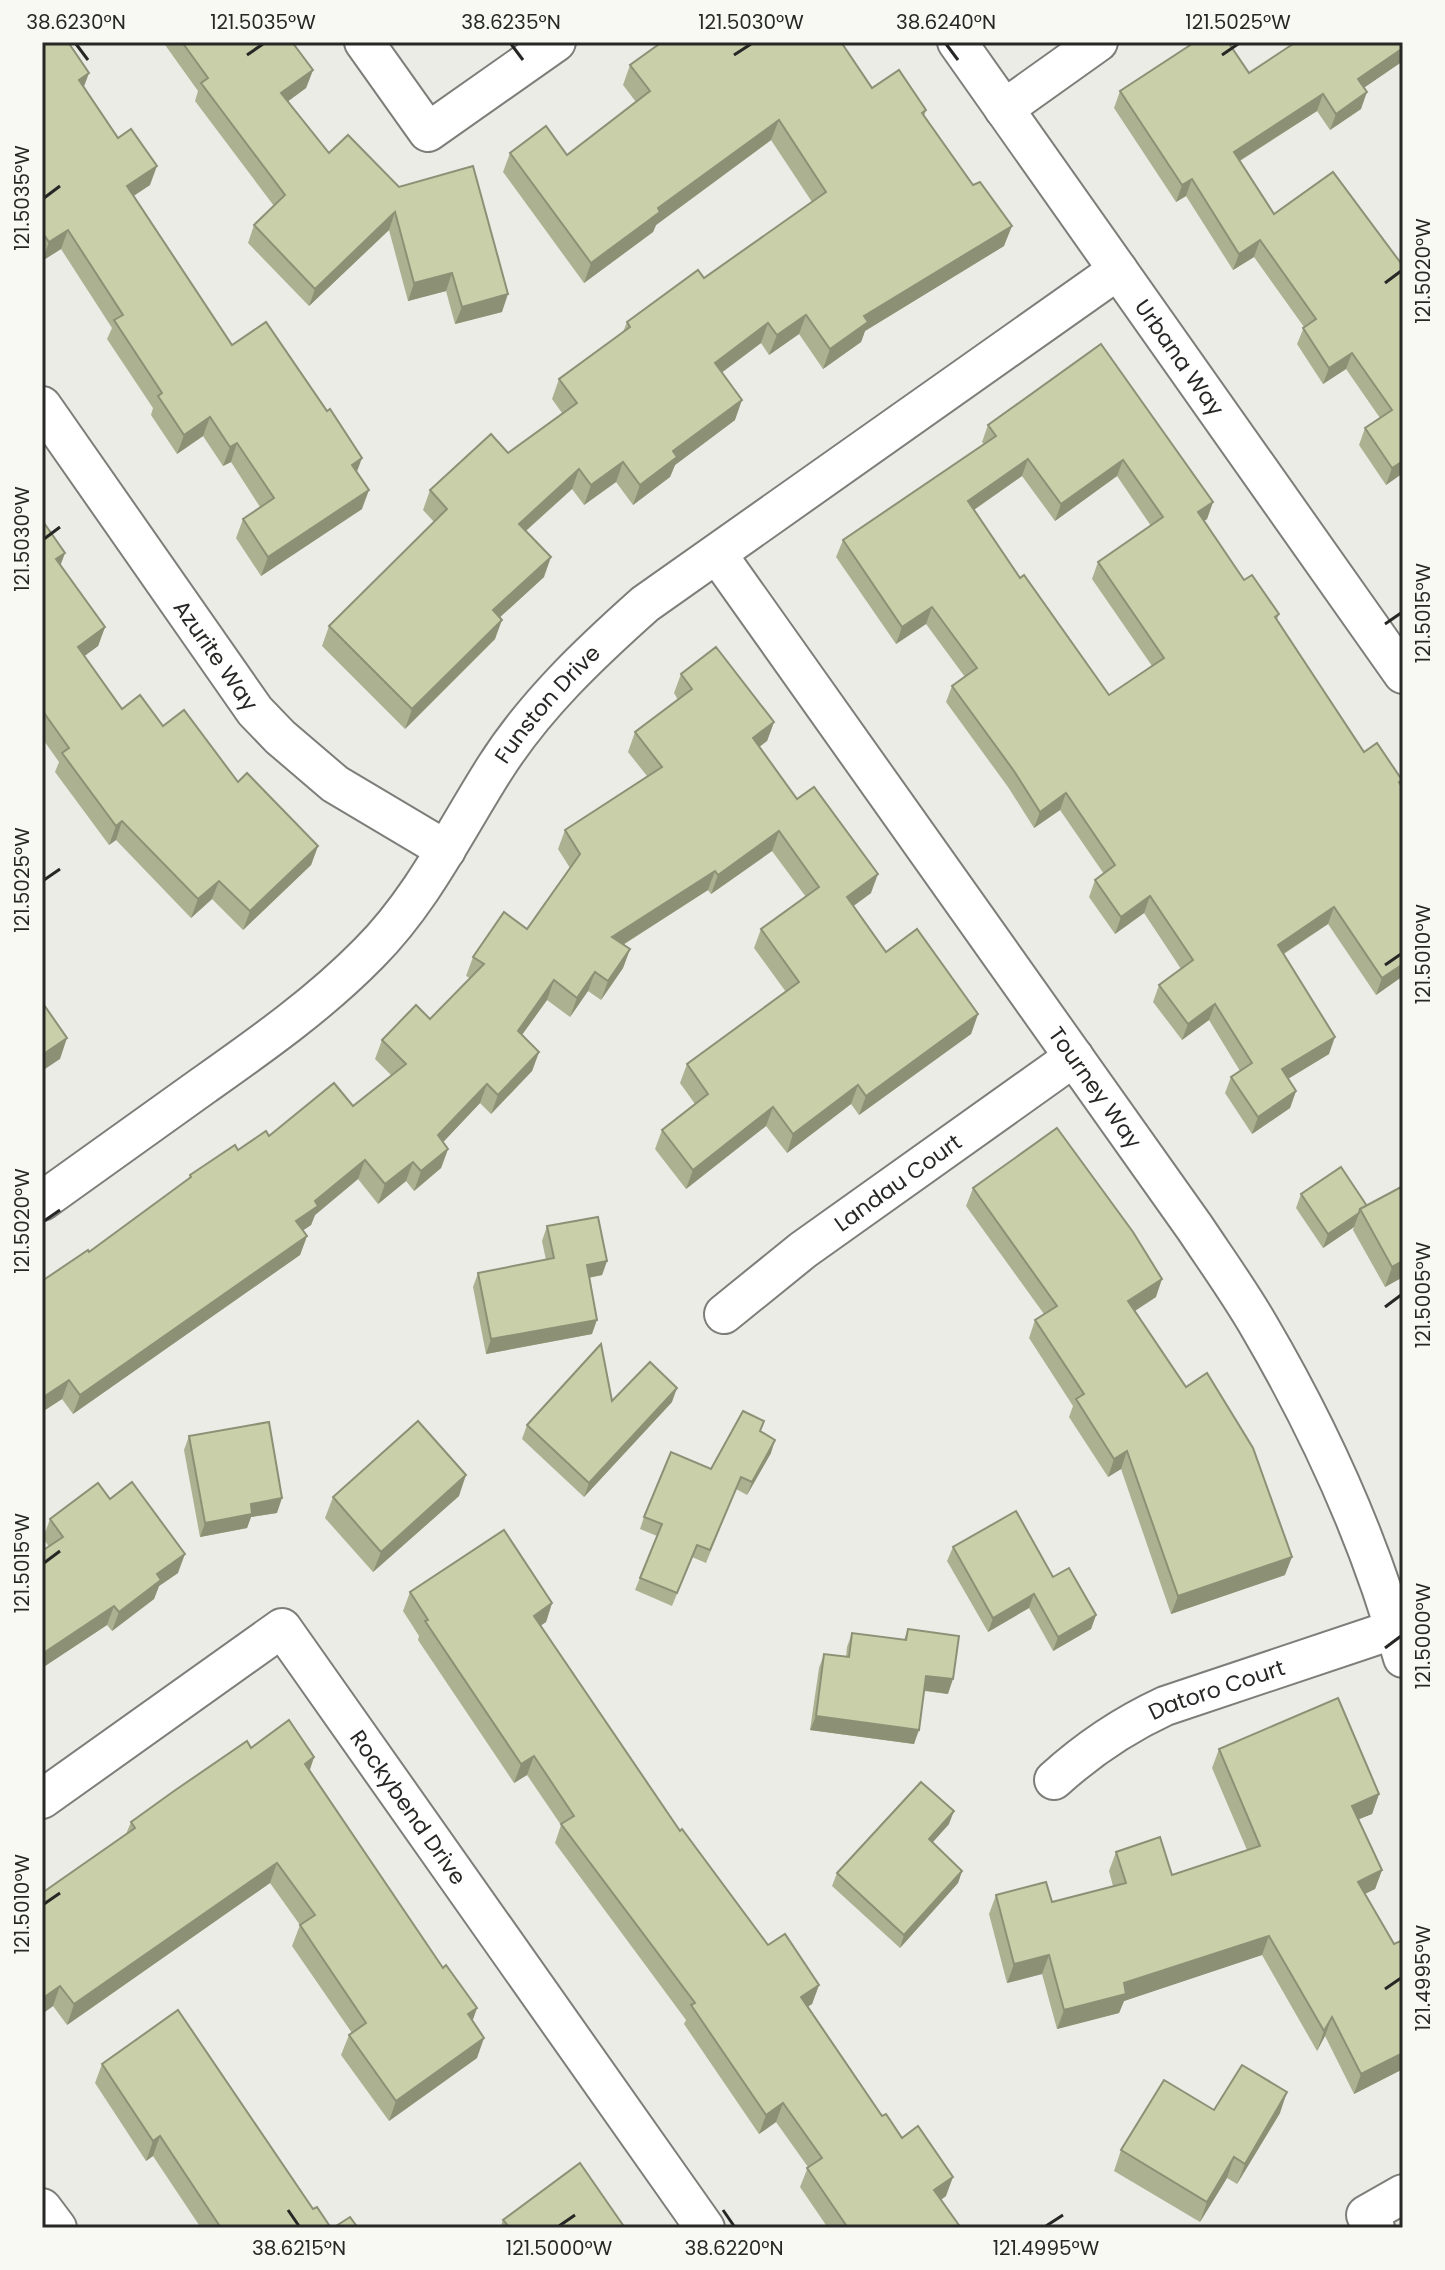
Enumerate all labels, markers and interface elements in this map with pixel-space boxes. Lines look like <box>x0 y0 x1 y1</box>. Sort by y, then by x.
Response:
text: 38.6230°N <box>26 8 126 36</box>
text: 121.5035°W <box>210 8 316 36</box>
text: 38.6235°N <box>461 8 561 36</box>
text: 121.5030°W <box>698 8 804 36</box>
text: 38.6240°N <box>896 8 996 36</box>
text: 121.5025°W <box>1185 8 1291 36</box>
text: 121.5035°W <box>8 145 36 251</box>
text: 121.5020°W <box>1409 218 1437 324</box>
street label: Urbana Way <box>1128 293 1232 423</box>
text: 121.5030°W <box>8 486 36 592</box>
text: 121.5015°W <box>1409 562 1437 663</box>
street label: Azurite Way <box>166 594 266 717</box>
street label: Funston Drive <box>487 638 607 769</box>
text: 121.5025°W <box>8 827 36 933</box>
text: 121.5010°W <box>1409 903 1437 1004</box>
street label: Tourney Way <box>1041 1020 1150 1155</box>
street label: Landau Court <box>828 1126 968 1239</box>
text: 121.5020°W <box>8 1168 36 1274</box>
text: 121.5005°W <box>1409 1241 1437 1348</box>
text: 121.5015°W <box>8 1512 36 1613</box>
text: 121.5000°W <box>1409 1582 1437 1689</box>
street label: Datoro Court <box>1143 1652 1289 1727</box>
street label: Rockybend Drive <box>343 1723 474 1891</box>
text: 121.5010°W <box>8 1853 36 1954</box>
text: 121.4995°W <box>1409 1924 1437 2031</box>
text: 38.6215°N <box>252 2234 346 2262</box>
text: 121.5000°W <box>506 2234 613 2262</box>
text: 38.6220°N <box>684 2234 784 2262</box>
text: 121.4995°W <box>993 2234 1100 2262</box>

